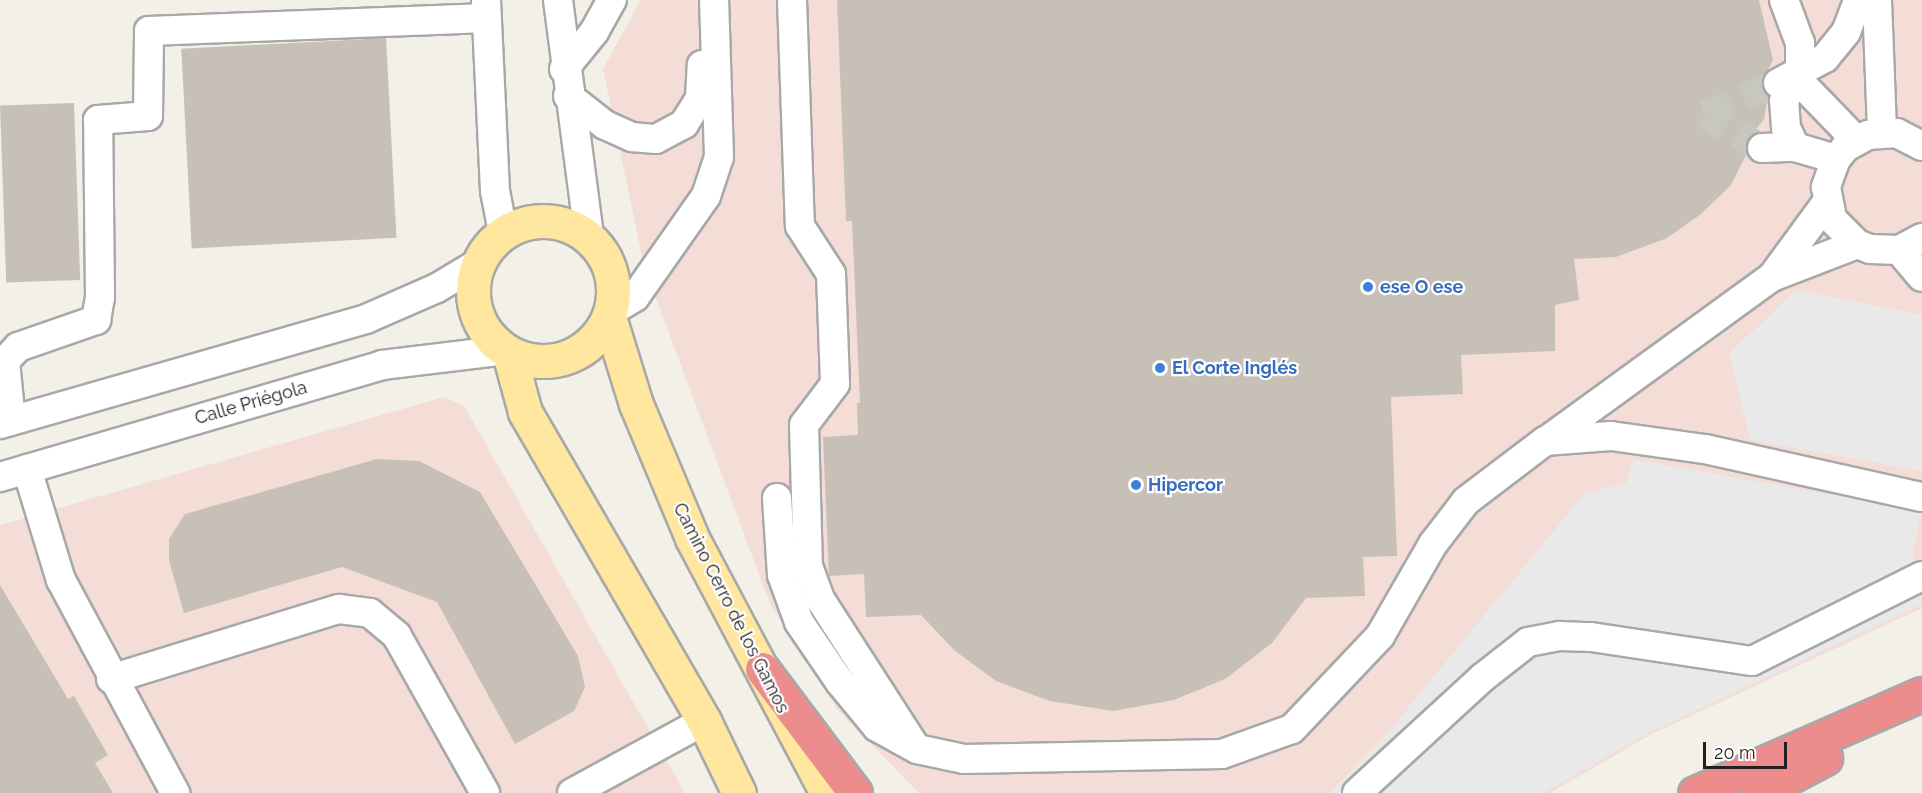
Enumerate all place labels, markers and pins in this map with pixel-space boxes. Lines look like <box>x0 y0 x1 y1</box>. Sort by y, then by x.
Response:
place label: ese O ese <box>1380 276 1463 298</box>
marker: ese O ese <box>1361 280 1375 294</box>
place label: El Corte Inglés <box>1172 357 1298 379</box>
marker: El Corte Inglés <box>1153 361 1167 375</box>
place label: Hipercor <box>1148 474 1223 496</box>
marker: Hipercor <box>1129 478 1143 492</box>

